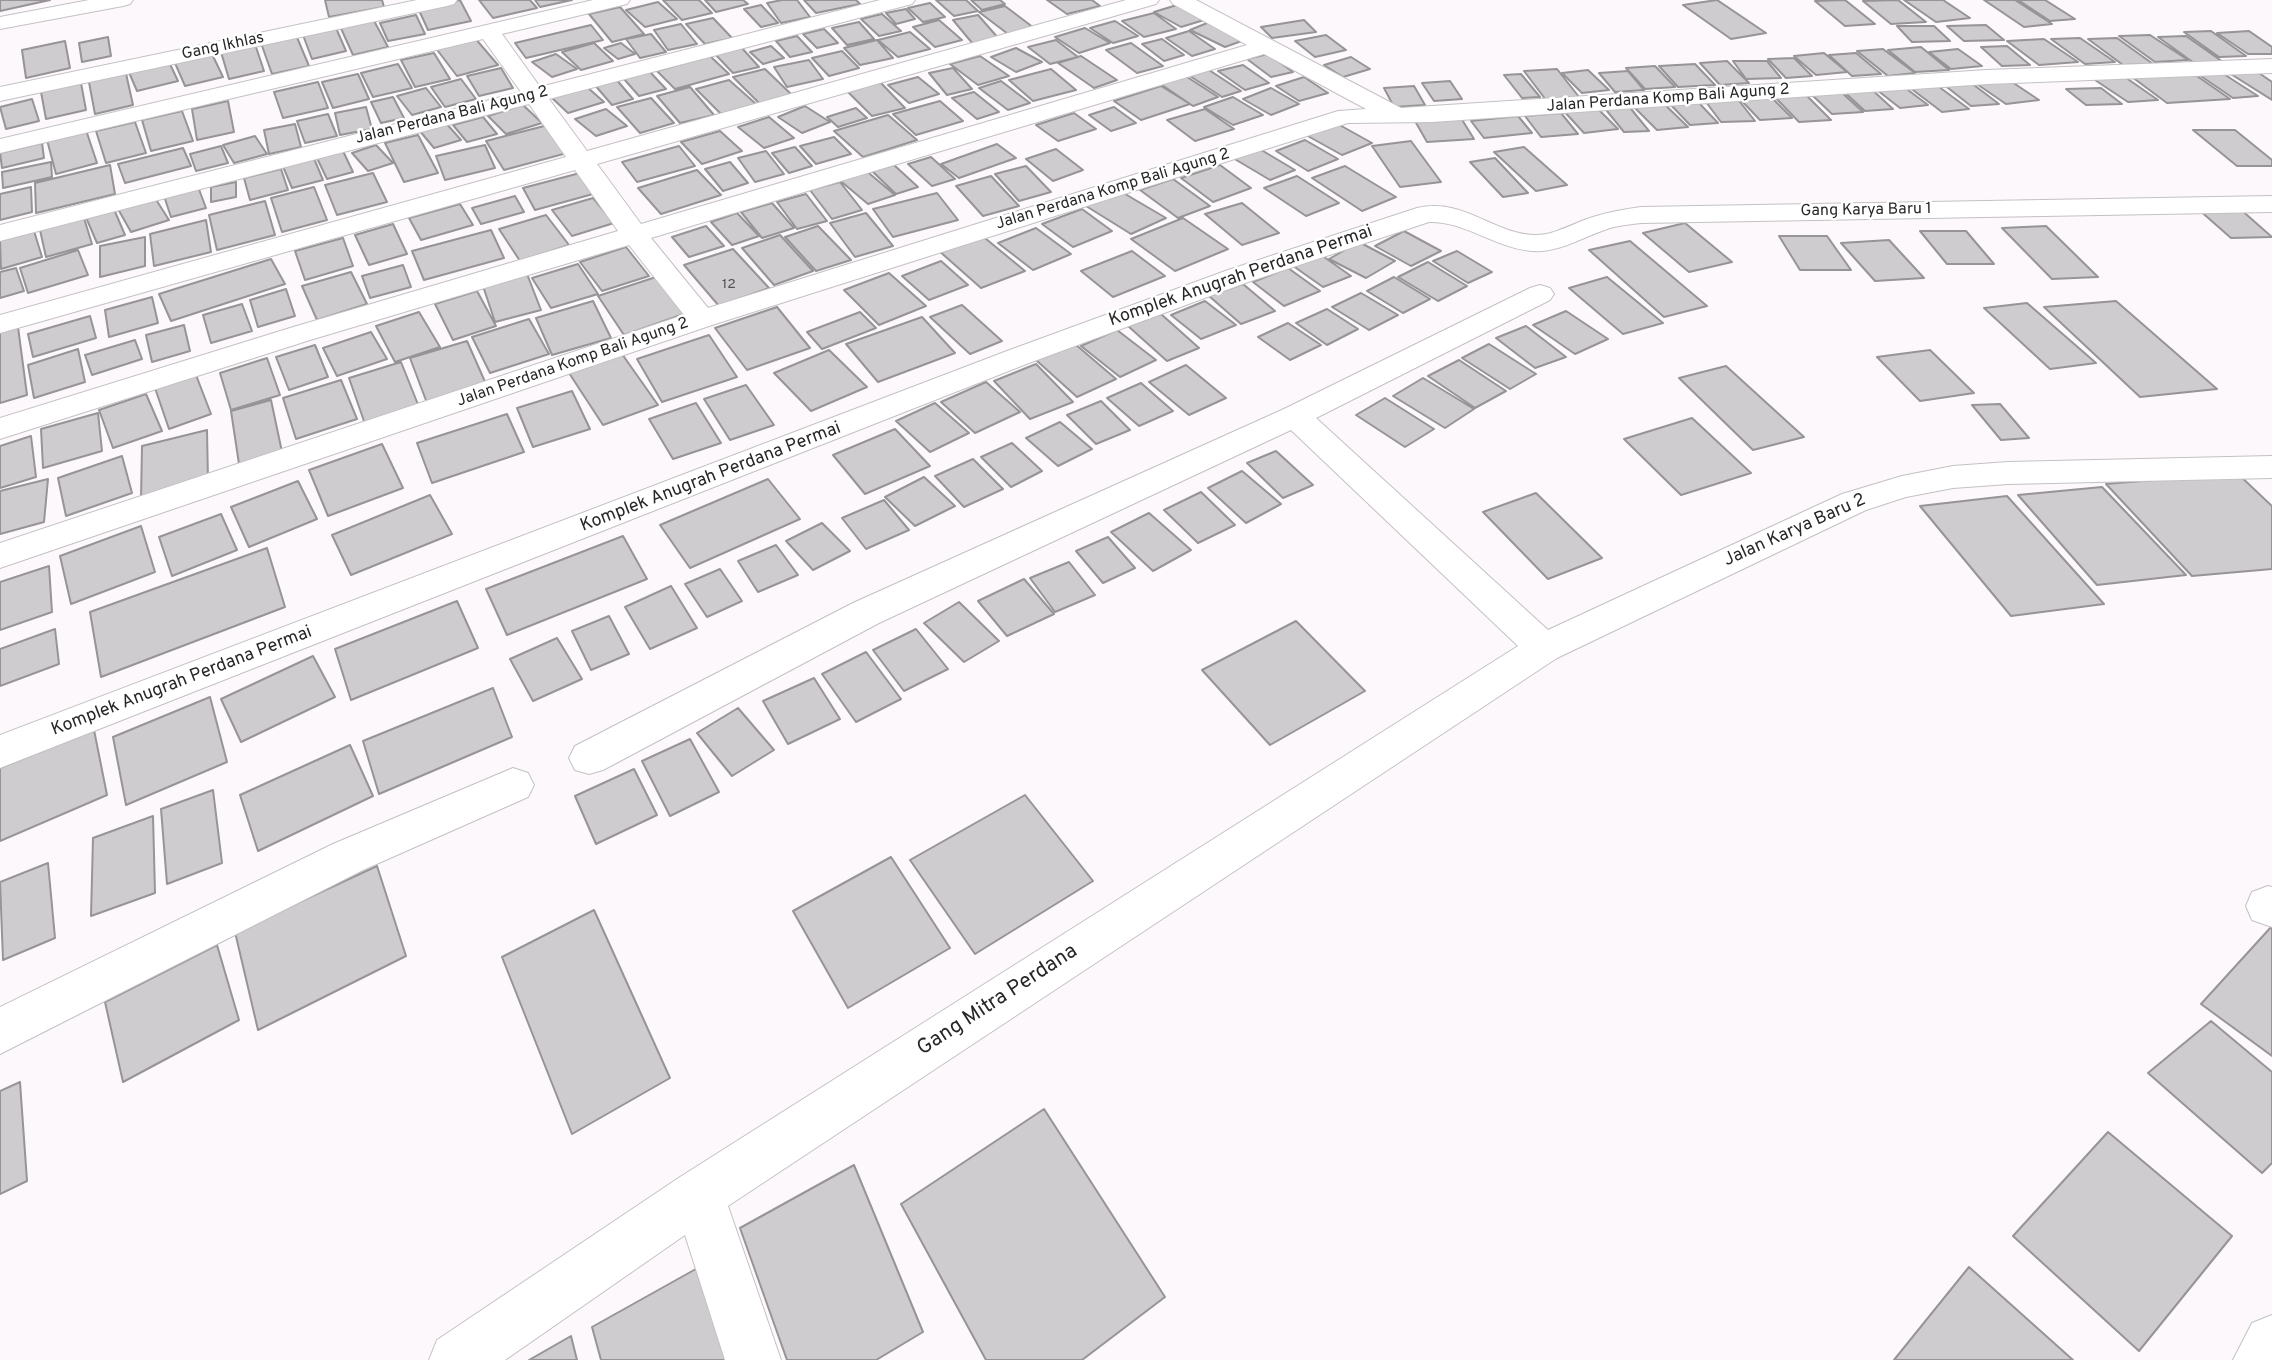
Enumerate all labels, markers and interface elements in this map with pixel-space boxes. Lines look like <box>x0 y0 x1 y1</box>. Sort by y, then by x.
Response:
street label: Gang Ikhlas <box>180 29 266 65</box>
street label: Jalan Perdana Komp Bali Agung 2 <box>1546 81 1790 117</box>
street label: Jalan Perdana Bali Agung 2 <box>354 83 550 149</box>
street label: Jalan Perdana Komp Bali Agung 2 <box>994 145 1232 235</box>
street label: Gang Karya Baru 1 <box>1800 200 1932 222</box>
street label: Komplek Anugrah Perdana Permai <box>1106 222 1376 332</box>
house number: 12 <box>722 277 736 293</box>
street label: Jalan Perdana Komp Bali Agung 2 <box>455 314 691 412</box>
street label: Komplek Anugrah Perdana Permai <box>578 418 844 538</box>
street label: Jalan Karya Baru 2 <box>1721 490 1869 572</box>
street label: Komplek Anugrah Perdana Permai <box>49 622 315 742</box>
street label: Gang Mitra Perdana <box>913 940 1083 1062</box>

